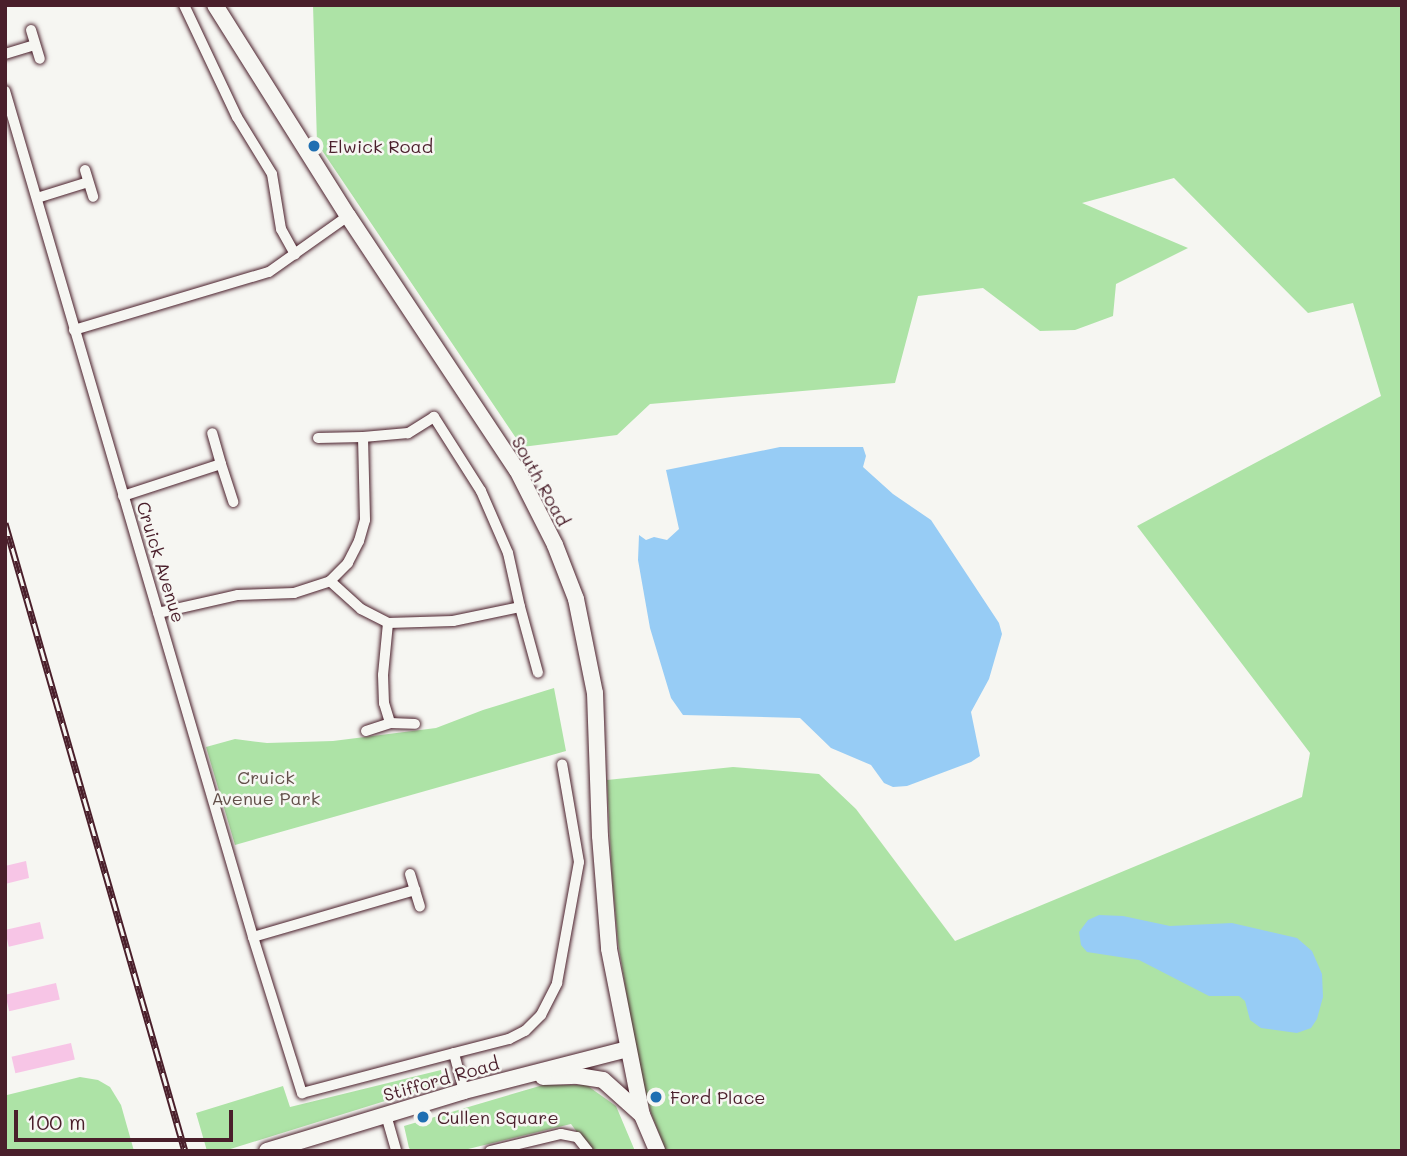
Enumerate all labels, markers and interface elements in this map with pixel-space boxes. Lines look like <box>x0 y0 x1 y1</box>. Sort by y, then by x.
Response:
place label: Elwick Road <box>328 135 433 157</box>
marker: Elwick Road <box>306 138 322 154</box>
street label: South Road <box>507 432 575 530</box>
street label: Cruick Avenue <box>132 499 190 625</box>
park label: Cruick Avenue Park <box>212 767 320 810</box>
street label: Stifford Road <box>381 1052 501 1106</box>
place label: Ford Place <box>670 1086 765 1108</box>
marker: Ford Place <box>648 1089 664 1105</box>
scale bar <box>18 1096 236 1140</box>
place label: Cullen Square <box>437 1106 559 1128</box>
text: 100 m <box>27 1108 86 1135</box>
marker: Cullen Square <box>415 1109 431 1125</box>

